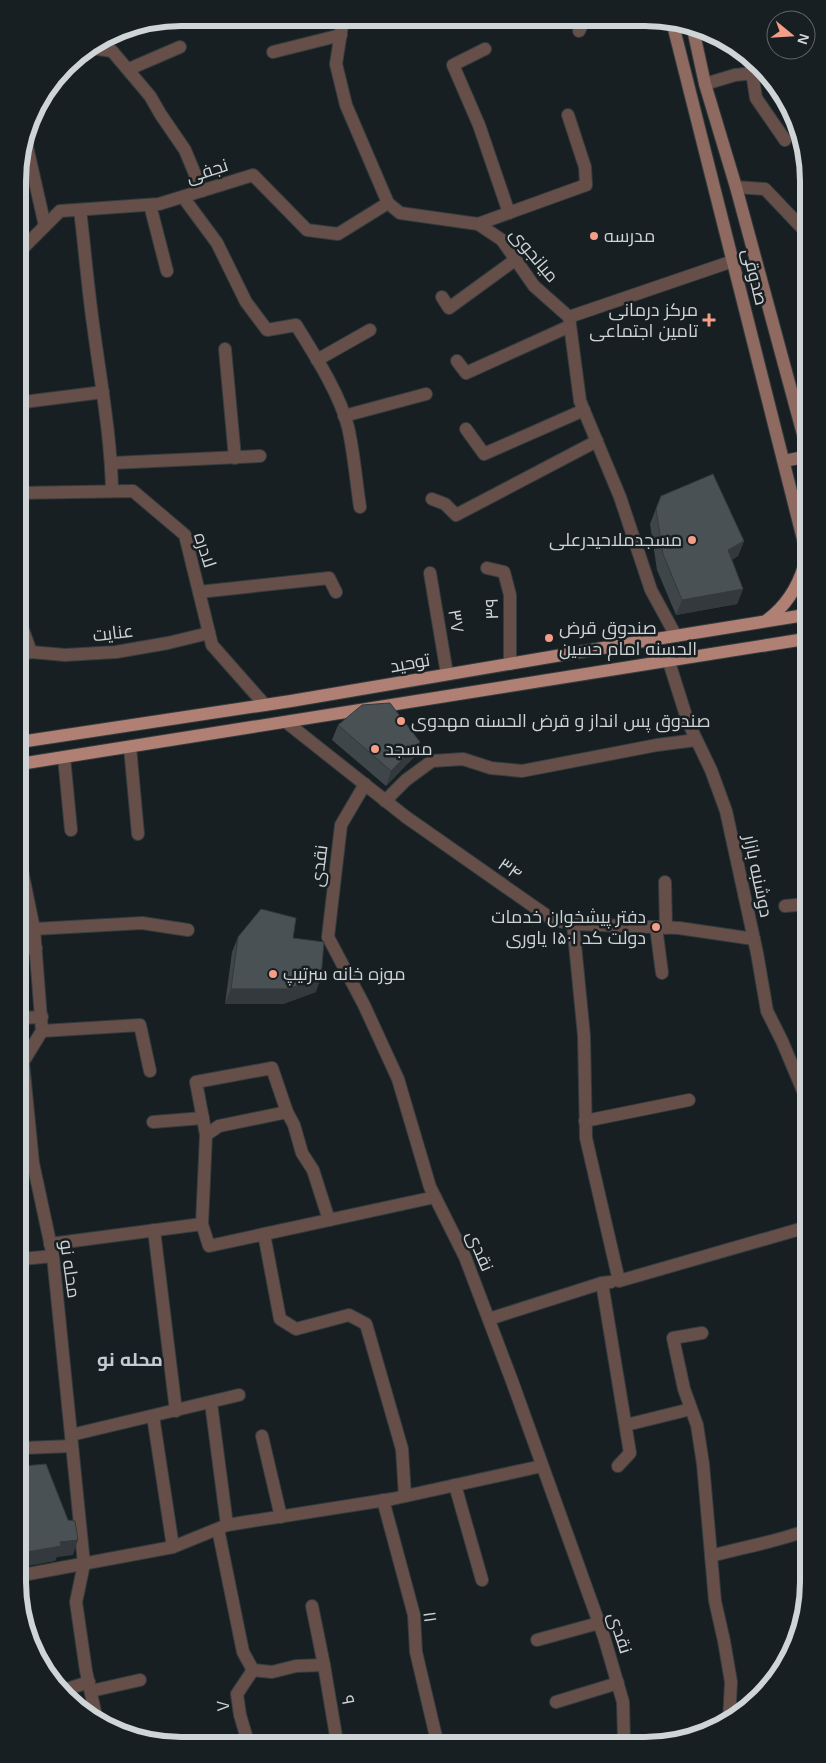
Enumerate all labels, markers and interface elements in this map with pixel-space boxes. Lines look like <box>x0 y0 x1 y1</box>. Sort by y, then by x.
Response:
north arrow <box>766 10 816 60</box>
text: N <box>794 32 813 46</box>
street label: نجفی <box>183 155 231 188</box>
street label: میانجوی <box>505 224 562 287</box>
place label: مدرسه <box>604 226 655 247</box>
marker: مدرسه <box>588 230 600 242</box>
street label: صدوقی <box>737 247 772 308</box>
place label: مرکز درمانی تامین اجتماعی <box>589 300 698 342</box>
marker: مرکز درمانی تامین اجتماعی <box>702 313 716 327</box>
street label: لادره <box>189 530 220 570</box>
place label: مسجدملاحیدرعلی <box>549 530 682 551</box>
marker: مسجدملاحیدرعلی <box>686 534 698 546</box>
street label: ۳۹ <box>482 598 502 620</box>
street label: ۳۷ <box>444 608 468 634</box>
place label: صندوق قرض الحسنه امام حسین <box>559 618 697 661</box>
street label: عنایت <box>92 621 134 645</box>
marker: صندوق قرض الحسنه امام حسین <box>543 632 555 644</box>
street label: توحید <box>389 650 432 677</box>
place label: صندوق پس انداز و قرض الحسنه مهدوی <box>411 711 711 733</box>
marker: صندوق پس انداز و قرض الحسنه مهدوی <box>395 715 407 727</box>
place label: مسجد <box>385 739 433 759</box>
marker: مسجد <box>369 743 381 755</box>
street label: دوشنبه بازار <box>738 832 776 919</box>
street label: نقدی <box>307 844 332 888</box>
street label: ۳۴ <box>494 854 526 884</box>
place label: دفتر پیشخوان خدمات دولت کد ۱۵۰۱ یاوری <box>491 907 646 949</box>
marker: دفتر پیشخوان خدمات دولت کد ۱۵۰۱ یاوری <box>650 921 662 933</box>
place label: موزه خانه سرتیپ <box>283 964 406 986</box>
marker: موزه خانه سرتیپ <box>267 968 279 980</box>
street label: نقدی <box>462 1228 497 1275</box>
street label: محله نو <box>55 1239 84 1300</box>
district label: محله نو <box>97 1349 163 1371</box>
street label: ۱۱ <box>419 1610 441 1624</box>
street label: نقدی <box>603 1610 636 1656</box>
street label: ۹ <box>337 1694 359 1706</box>
street label: ۷ <box>213 1700 233 1712</box>

